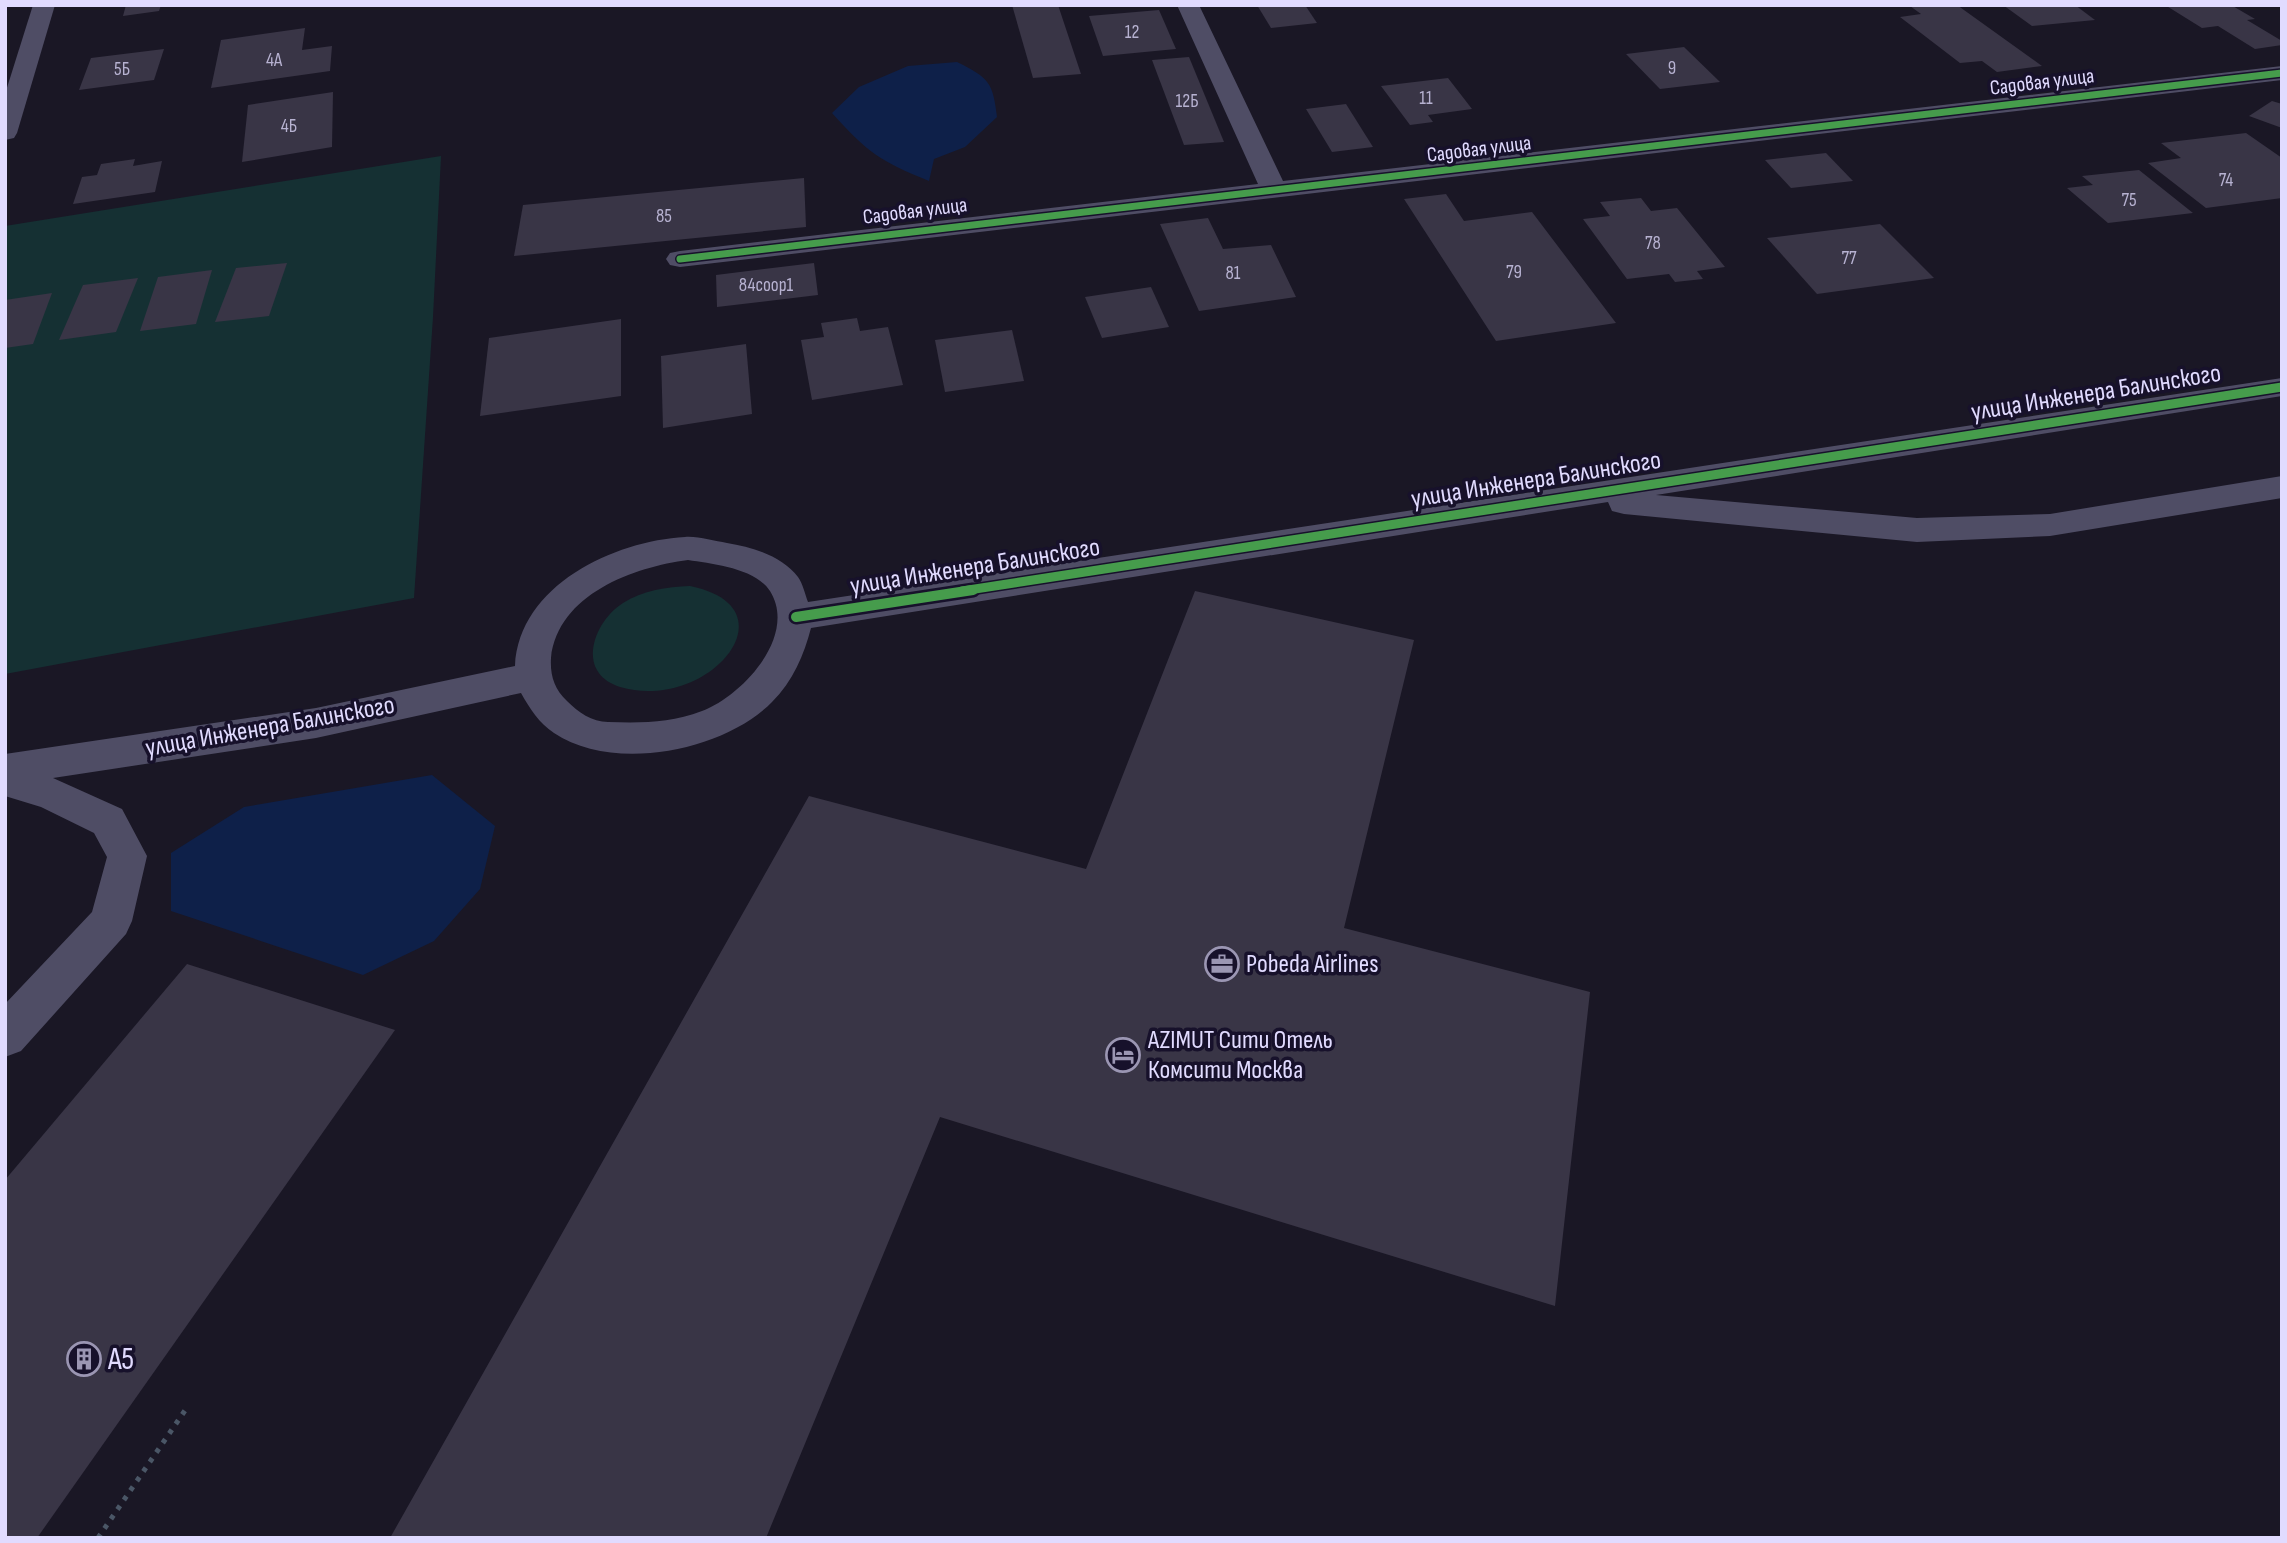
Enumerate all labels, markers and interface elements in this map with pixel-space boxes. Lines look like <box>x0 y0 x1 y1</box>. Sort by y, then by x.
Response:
house number: 12 <box>1125 21 1139 44</box>
house number: 4А <box>266 49 283 72</box>
house number: 9 <box>1668 57 1676 80</box>
house number: 5Б <box>114 58 130 81</box>
street label: Садовая улица <box>1989 63 2095 101</box>
house number: 11 <box>1419 87 1433 110</box>
house number: 12Б <box>1175 90 1199 113</box>
house number: 4Б <box>281 115 297 138</box>
street label: Садовая улица <box>1426 130 1532 168</box>
house number: 74 <box>2219 169 2233 192</box>
house number: 75 <box>2121 189 2137 212</box>
street label: Садовая улица <box>862 192 968 230</box>
house number: 85 <box>656 205 672 228</box>
house number: 78 <box>1645 232 1661 255</box>
house number: 77 <box>1841 247 1857 270</box>
house number: 79 <box>1506 261 1522 284</box>
house number: 81 <box>1226 262 1241 285</box>
house number: 84соор1 <box>739 274 794 297</box>
street label: улица Инженера Балинского <box>1969 358 2223 428</box>
street label: улица Инженера Балинского <box>1409 445 1663 515</box>
street label: улица Инженера Балинского <box>848 532 1102 602</box>
street label: улица Инженера Балинского <box>143 690 397 764</box>
office icon: Pobeda Airlines <box>1203 945 1241 983</box>
place label: Pobeda Airlines <box>1246 949 1379 980</box>
place label: AZIMUT Сити Отель Комсити Москва <box>1147 1025 1333 1086</box>
hotel icon: AZIMUT Сити Отель Комсити Москва <box>1104 1036 1142 1074</box>
building icon: А5 <box>65 1340 103 1378</box>
place label: А5 <box>107 1340 134 1379</box>

